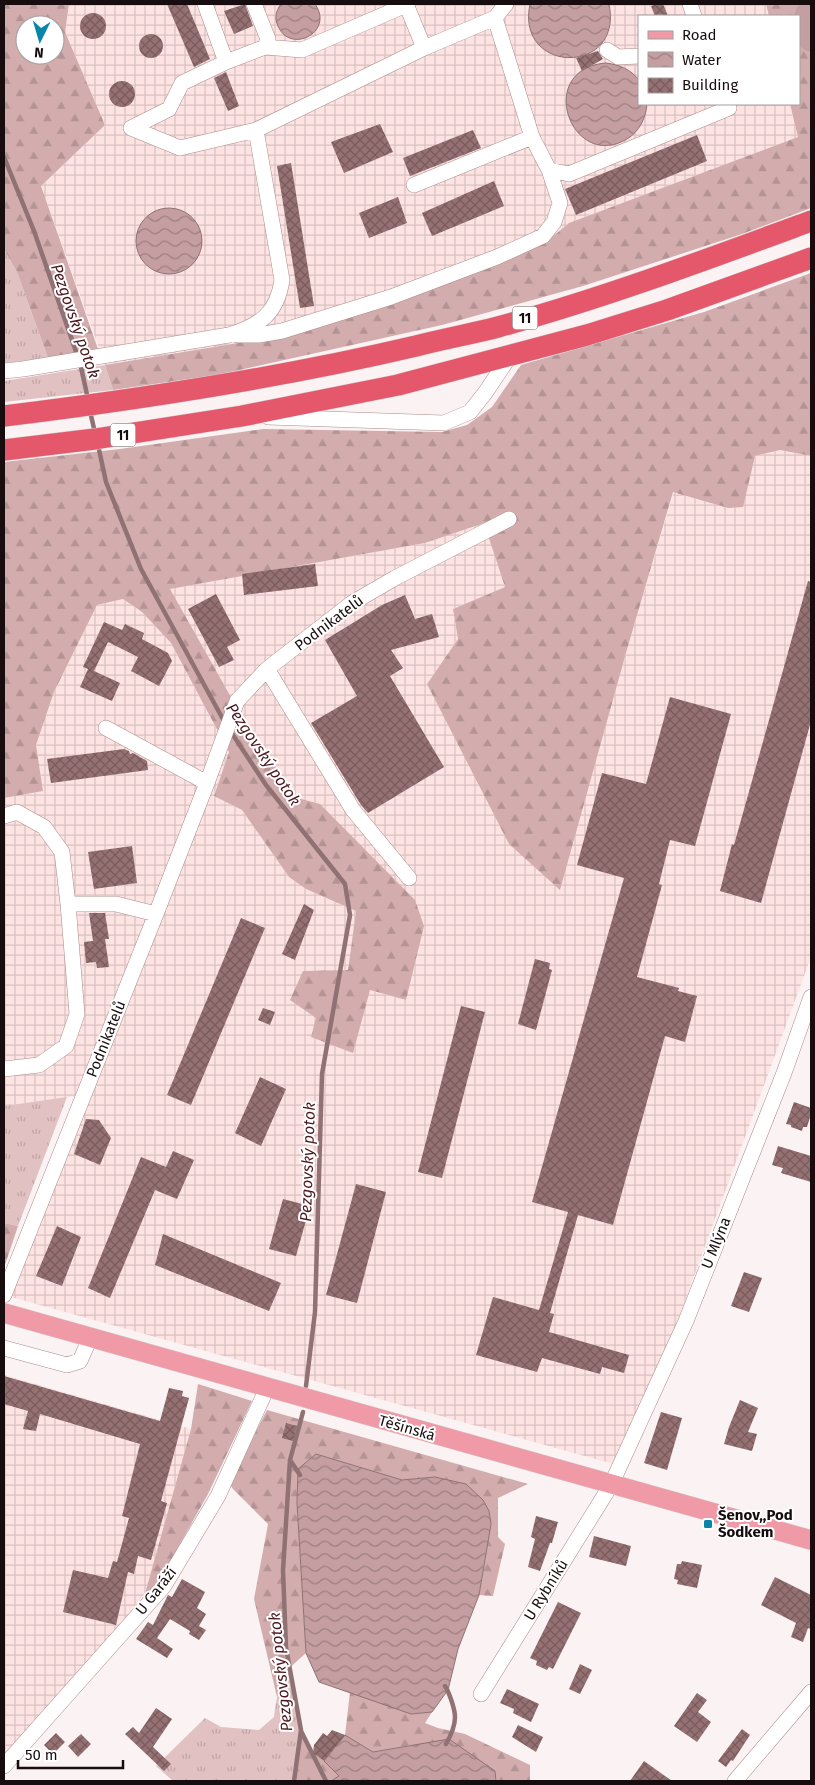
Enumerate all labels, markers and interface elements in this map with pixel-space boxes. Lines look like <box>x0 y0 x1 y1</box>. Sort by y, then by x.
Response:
north arrow <box>15 15 65 65</box>
legend <box>638 15 800 105</box>
text: Road <box>682 26 717 44</box>
text: N <box>34 44 44 61</box>
text: Water <box>682 51 721 69</box>
text: Building <box>682 76 738 94</box>
water label: Pezgovský potok <box>47 261 104 381</box>
road number: 11 <box>512 306 538 330</box>
road number: 11 <box>110 424 136 446</box>
street label: Podnikatelů <box>291 591 367 655</box>
water label: Pezgovský potok <box>222 699 305 809</box>
street label: Podnikatelů <box>82 998 130 1080</box>
water label: Pezgovský potok <box>296 1102 319 1222</box>
street label: U Mlýna <box>698 1215 734 1271</box>
street label: Těšínská <box>377 1411 437 1445</box>
place label: Šenov,,Pod Šodkem <box>718 1506 793 1541</box>
marker: Šenov,,Pod Šodkem <box>702 1518 714 1530</box>
street label: U Rybníků <box>520 1556 572 1624</box>
street label: U Garáží <box>132 1563 180 1619</box>
water label: Pezgovský potok <box>265 1611 296 1732</box>
scale bar <box>18 1738 122 1770</box>
text: 50 m <box>25 1746 58 1764</box>

